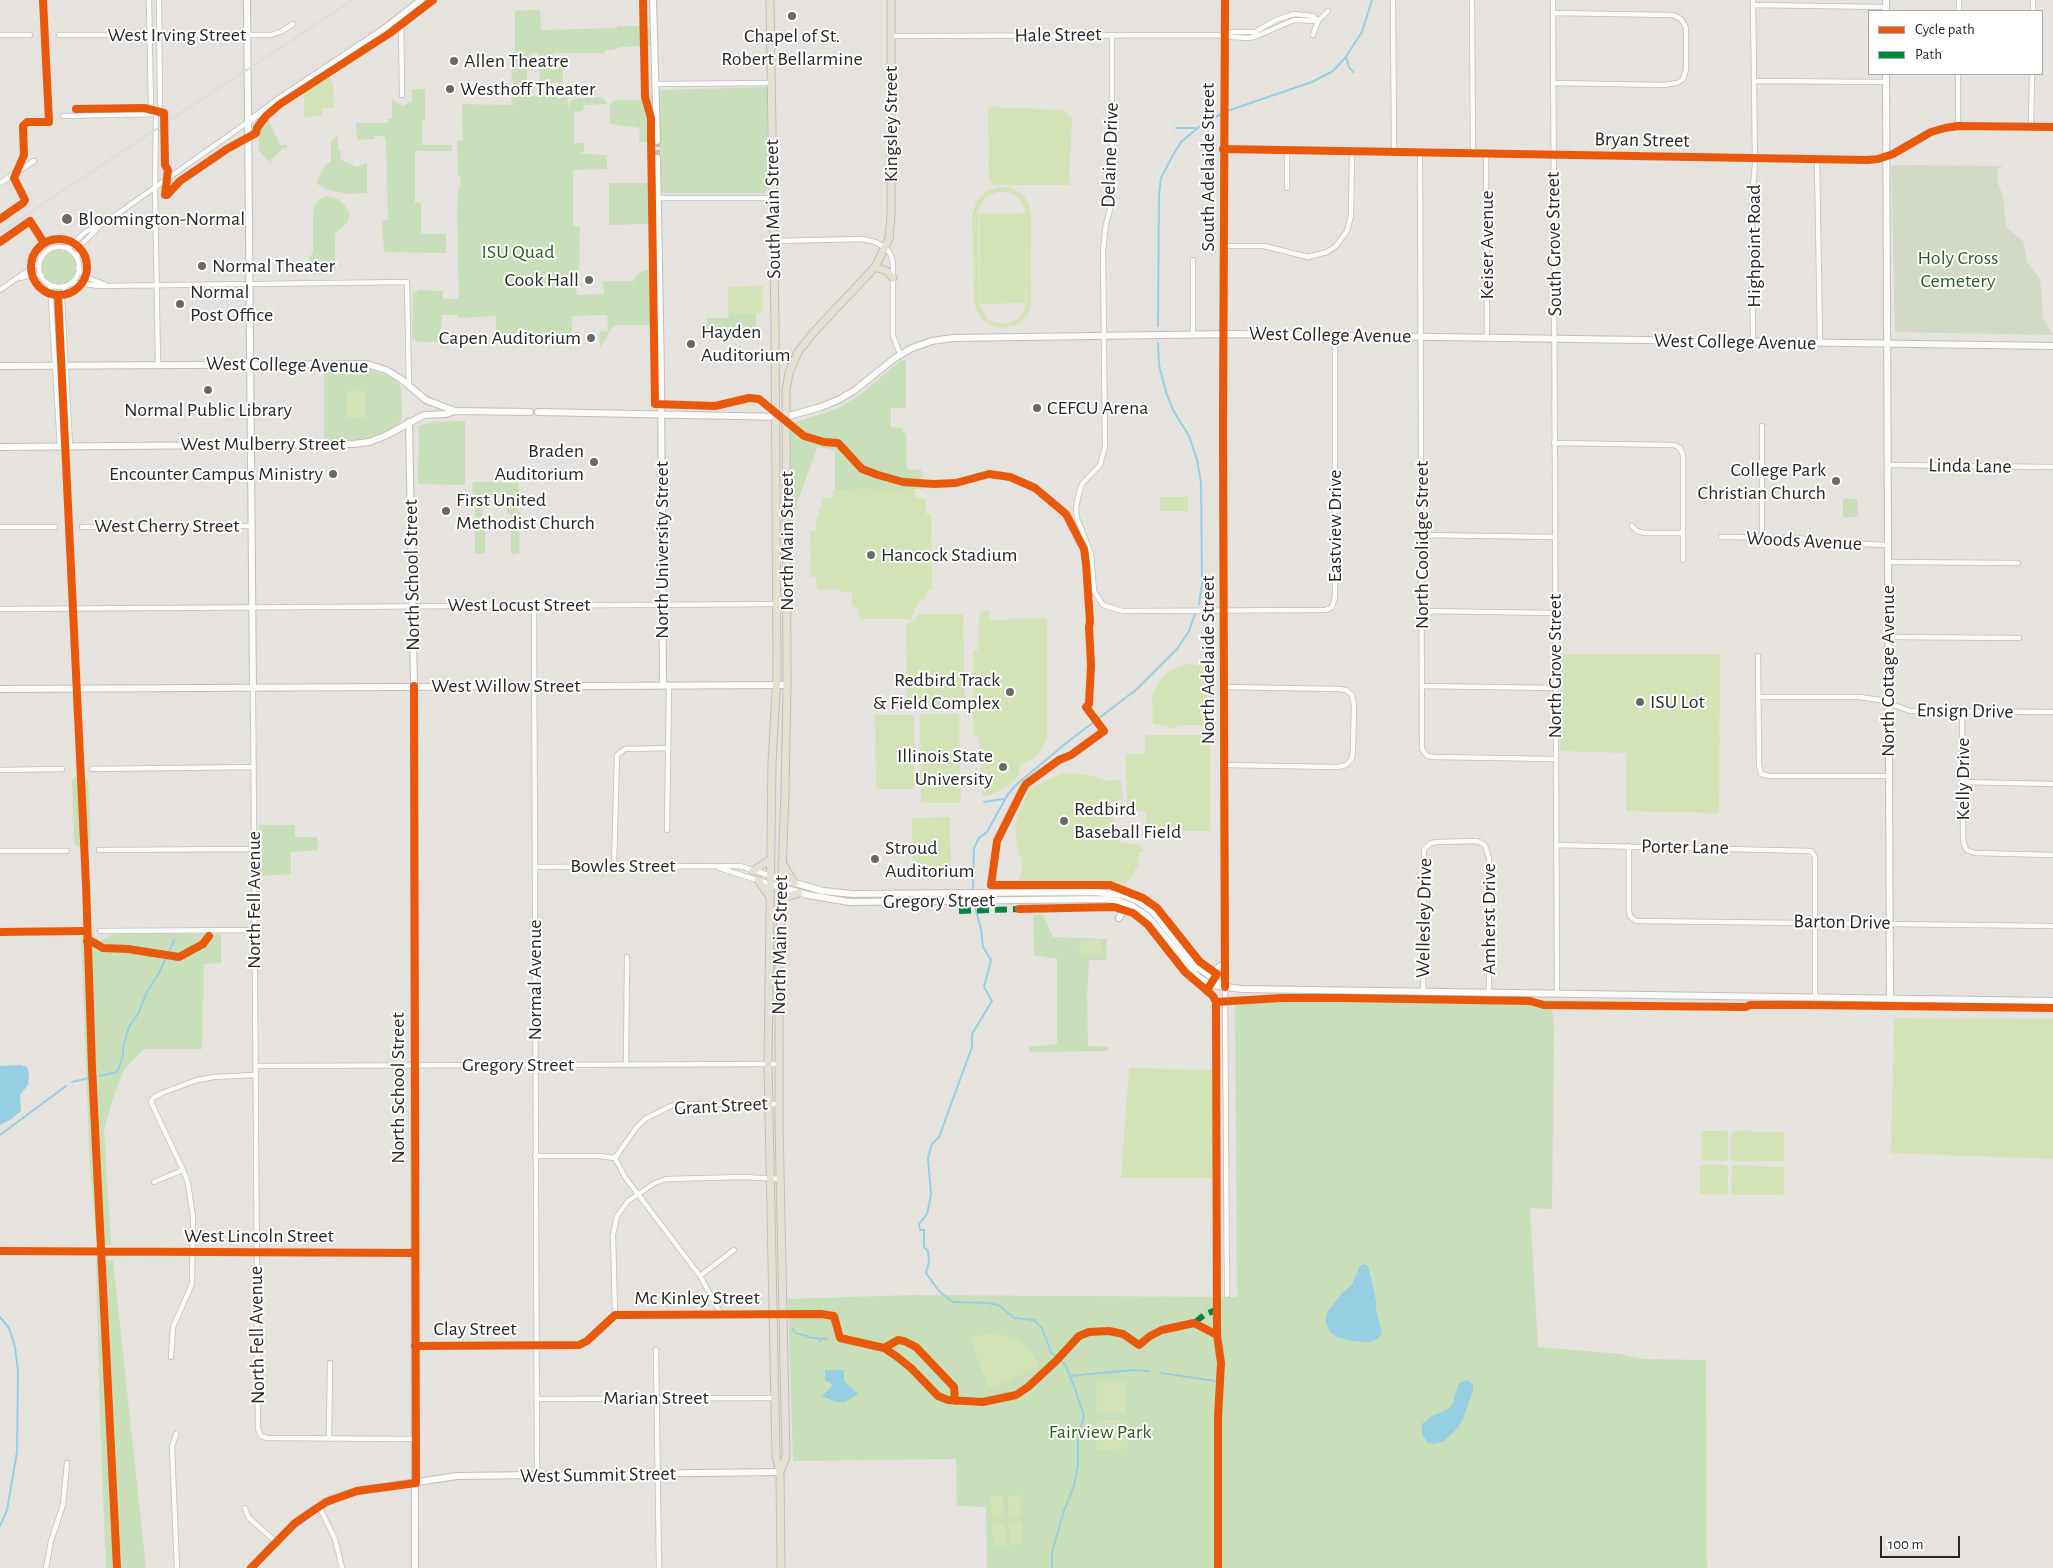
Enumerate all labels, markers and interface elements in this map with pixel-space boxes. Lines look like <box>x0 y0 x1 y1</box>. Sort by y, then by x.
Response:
marker: Chapel of St. Robert Bellarmine <box>786 10 798 22</box>
legend <box>1868 10 2043 75</box>
street label: Hale Street <box>1014 22 1102 48</box>
text: Cycle path <box>1915 22 1975 37</box>
street label: West Irving Street <box>108 23 246 47</box>
place label: Chapel of St. Robert Bellarmine <box>721 24 863 71</box>
text: Path <box>1915 47 1942 62</box>
place label: Allen Theatre <box>464 49 569 73</box>
marker: Allen Theatre <box>448 55 460 67</box>
street label: Kingsley Street <box>879 66 903 182</box>
place label: Westhoff Theater <box>460 77 595 101</box>
marker: Westhoff Theater <box>444 83 456 95</box>
street label: South Adelaide Street <box>1196 83 1220 251</box>
street label: Delaine Drive <box>1096 102 1124 208</box>
street label: Bryan Street <box>1594 127 1690 153</box>
street label: South Main Street <box>760 139 786 279</box>
street label: South Grove Street <box>1541 172 1567 316</box>
street label: Highpoint Road <box>1742 184 1766 308</box>
street label: Keiser Avenue <box>1475 190 1499 300</box>
place label: Bloomington-Normal <box>78 207 245 231</box>
marker: Bloomington-Normal <box>60 212 74 226</box>
park label: ISU Quad <box>481 240 555 264</box>
park label: Holy Cross Cemetery <box>1918 246 1998 293</box>
place label: Normal Theater <box>212 254 335 278</box>
marker: Normal Theater <box>196 260 208 272</box>
place label: Cook Hall <box>505 268 579 292</box>
marker: Cook Hall <box>583 274 595 286</box>
place label: Normal Post Office <box>190 280 273 327</box>
marker: Normal Post Office <box>174 298 186 310</box>
place label: Hayden Auditorium <box>701 320 791 367</box>
street label: West College Avenue <box>1249 322 1411 348</box>
place label: Capen Auditorium <box>439 326 581 350</box>
street label: West College Avenue <box>1654 329 1816 355</box>
marker: Capen Auditorium <box>585 332 597 344</box>
marker: Hayden Auditorium <box>685 338 697 350</box>
street label: West College Avenue <box>206 352 368 378</box>
marker: Normal Public Library <box>202 384 214 396</box>
place label: CEFCU Arena <box>1047 396 1148 420</box>
place label: Normal Public Library <box>124 398 292 422</box>
marker: CEFCU Arena <box>1031 402 1043 414</box>
street label: West Mulberry Street <box>180 432 346 456</box>
place label: Braden Auditorium <box>494 439 584 486</box>
street label: Linda Lane <box>1928 453 2012 479</box>
marker: Braden Auditorium <box>588 456 600 468</box>
place label: College Park Christian Church <box>1697 458 1826 505</box>
street label: North University Street <box>650 461 674 639</box>
street label: North Coolidge Street <box>1410 461 1434 629</box>
place label: Encounter Campus Ministry <box>109 462 323 486</box>
marker: Encounter Campus Ministry <box>327 468 339 480</box>
street label: Eastview Drive <box>1323 469 1347 583</box>
street label: North Main Street <box>775 471 799 611</box>
marker: College Park Christian Church <box>1830 475 1842 487</box>
place label: First United Methodist Church <box>456 488 595 535</box>
street label: North School Street <box>399 499 425 651</box>
marker: First United Methodist Church <box>440 505 452 517</box>
street label: West Cherry Street <box>94 514 240 538</box>
street label: Woods Avenue <box>1745 526 1863 556</box>
place label: Hancock Stadium <box>881 543 1018 567</box>
marker: Hancock Stadium <box>865 549 877 561</box>
street label: North Adelaide Street <box>1196 575 1220 745</box>
street label: North Cottage Avenue <box>1876 585 1900 757</box>
street label: West Locust Street <box>447 593 591 617</box>
street label: North Grove Street <box>1543 594 1567 738</box>
place label: Redbird Track & Field Complex <box>873 668 1000 715</box>
street label: West Willow Street <box>431 674 581 698</box>
marker: Redbird Track & Field Complex <box>1004 686 1016 698</box>
place label: ISU Lot <box>1650 690 1705 714</box>
marker: ISU Lot <box>1634 696 1646 708</box>
street label: Ensign Drive <box>1916 698 2014 724</box>
street label: Kelly Drive <box>1951 738 1975 820</box>
place label: Illinois State University <box>897 744 993 791</box>
marker: Illinois State University <box>997 761 1009 773</box>
place label: Redbird Baseball Field <box>1074 797 1181 844</box>
marker: Redbird Baseball Field <box>1058 815 1070 827</box>
street label: North Fell Avenue <box>242 831 266 969</box>
street label: Porter Lane <box>1641 834 1729 860</box>
place label: Stroud Auditorium <box>885 836 975 883</box>
marker: Stroud Auditorium <box>869 853 881 865</box>
street label: Bowles Street <box>570 854 676 878</box>
street label: Wellesley Drive <box>1411 858 1437 978</box>
street label: Amherst Drive <box>1477 863 1501 975</box>
street label: North Main Street <box>767 875 793 1015</box>
street label: Gregory Street <box>883 888 995 914</box>
street label: Barton Drive <box>1793 909 1891 935</box>
street label: Normal Avenue <box>523 919 547 1041</box>
street label: North School Street <box>386 1012 410 1164</box>
street label: Gregory Street <box>462 1053 574 1077</box>
street label: Grant Street <box>673 1092 769 1120</box>
street label: West Lincoln Street <box>184 1224 334 1248</box>
street label: North Fell Avenue <box>244 1266 270 1404</box>
street label: Mc Kinley Street <box>634 1286 760 1310</box>
street label: Clay Street <box>433 1317 517 1341</box>
street label: Marian Street <box>603 1386 709 1410</box>
park label: Fairview Park <box>1049 1420 1151 1444</box>
street label: West Summit Street <box>520 1462 676 1488</box>
scale bar <box>1883 1526 1963 1558</box>
text: 100 m <box>1888 1537 1923 1552</box>

